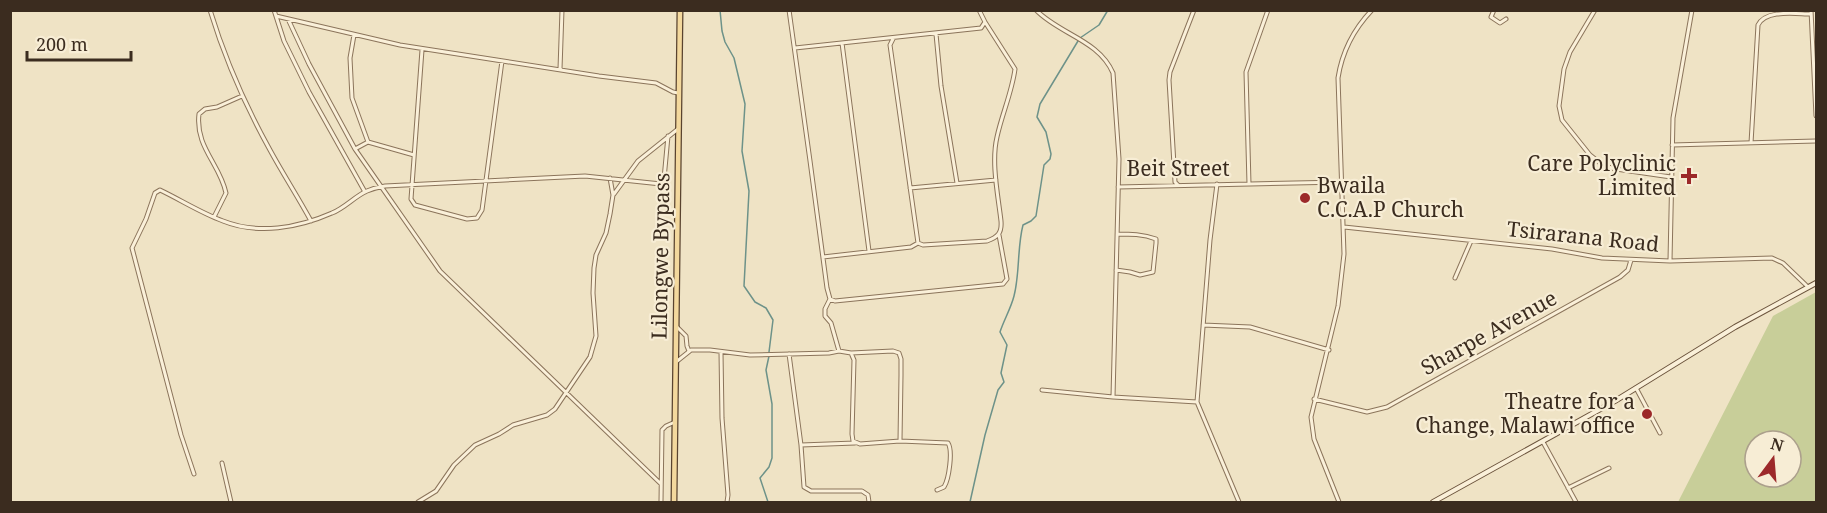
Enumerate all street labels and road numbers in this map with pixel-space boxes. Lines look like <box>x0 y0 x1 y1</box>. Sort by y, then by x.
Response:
street label: Beit Street <box>1126 154 1230 182</box>
street label: Lilongwe Bypass <box>645 172 675 340</box>
street label: Tsirarana Road <box>1506 214 1661 258</box>
street label: Sharpe Avenue <box>1416 283 1561 381</box>

